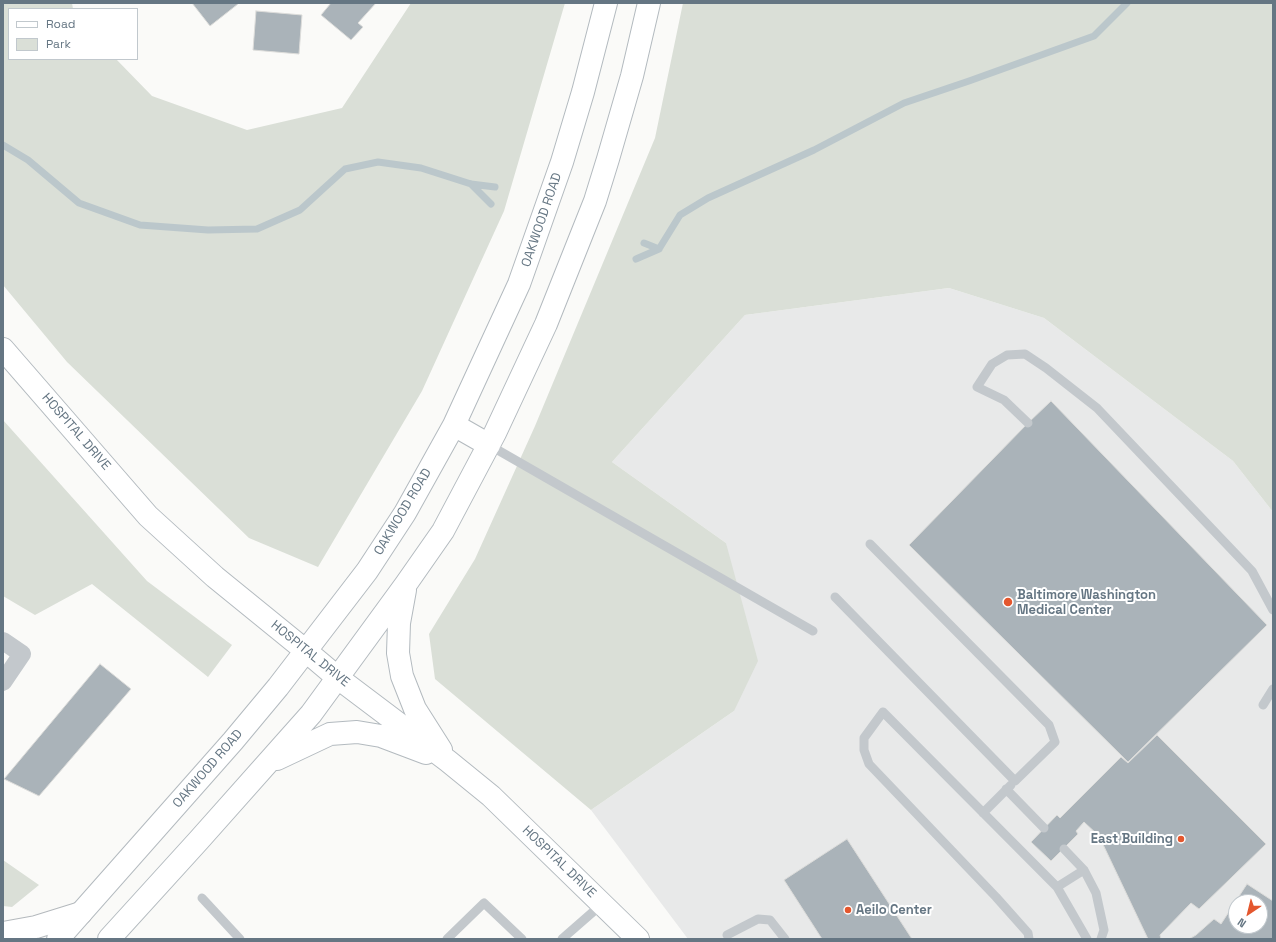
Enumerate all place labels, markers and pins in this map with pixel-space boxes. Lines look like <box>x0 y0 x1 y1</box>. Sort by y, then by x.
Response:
place label: Baltimore Washington Medical Center <box>1017 587 1156 618</box>
marker: Baltimore Washington Medical Center <box>1002 596 1014 608</box>
place label: East Building <box>1091 831 1173 847</box>
marker: East Building <box>1176 834 1186 844</box>
place label: Aeilo Center <box>856 902 932 918</box>
marker: Aeilo Center <box>843 905 853 915</box>

